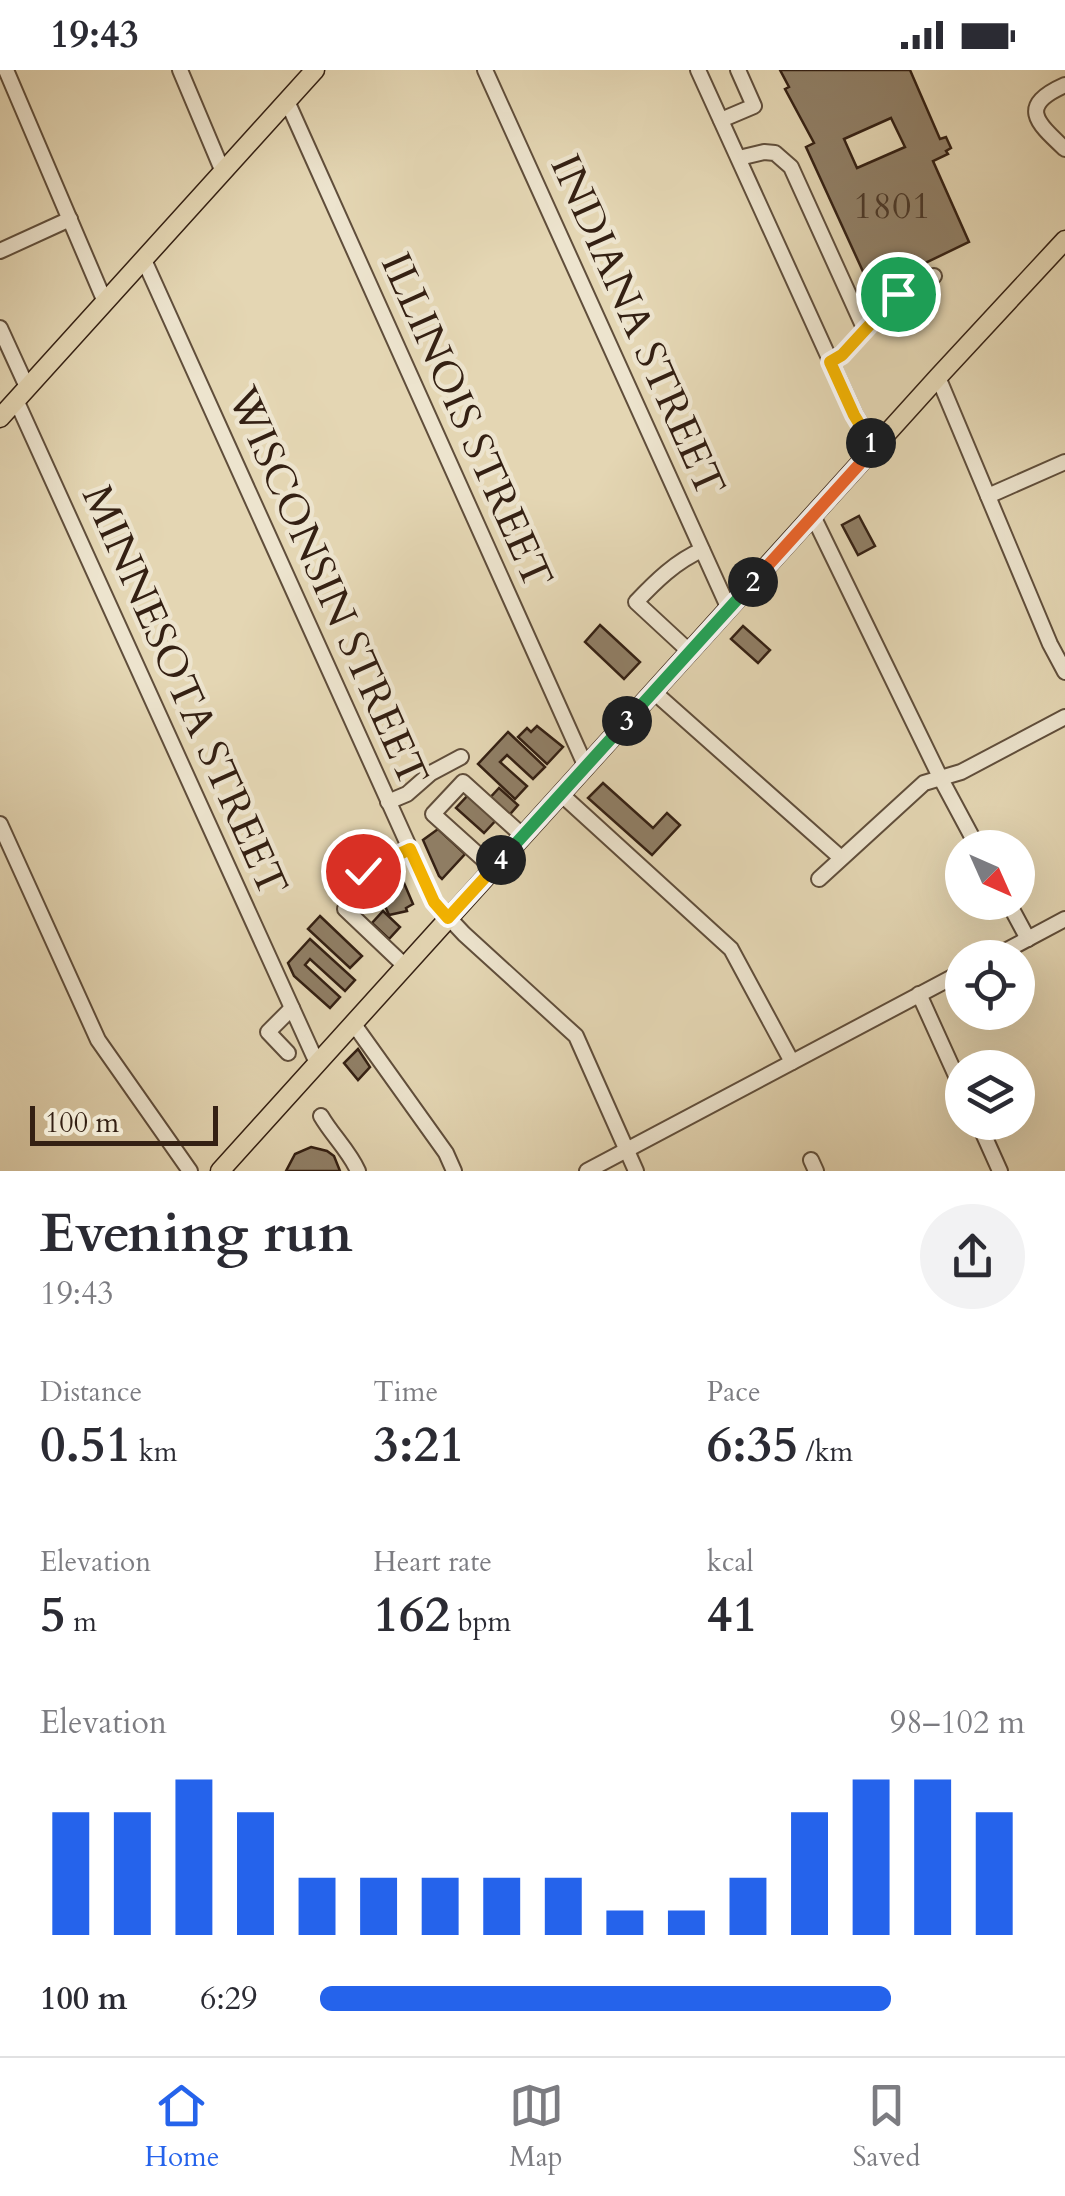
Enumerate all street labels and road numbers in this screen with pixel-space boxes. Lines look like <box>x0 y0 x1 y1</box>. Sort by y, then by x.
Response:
street label: INDIANA STREET <box>537 145 739 506</box>
street label: ILLINOIS STREET <box>367 244 566 597</box>
street label: WISCONSIN STREET <box>213 377 442 796</box>
street label: MINNESOTA STREET <box>68 476 301 905</box>

